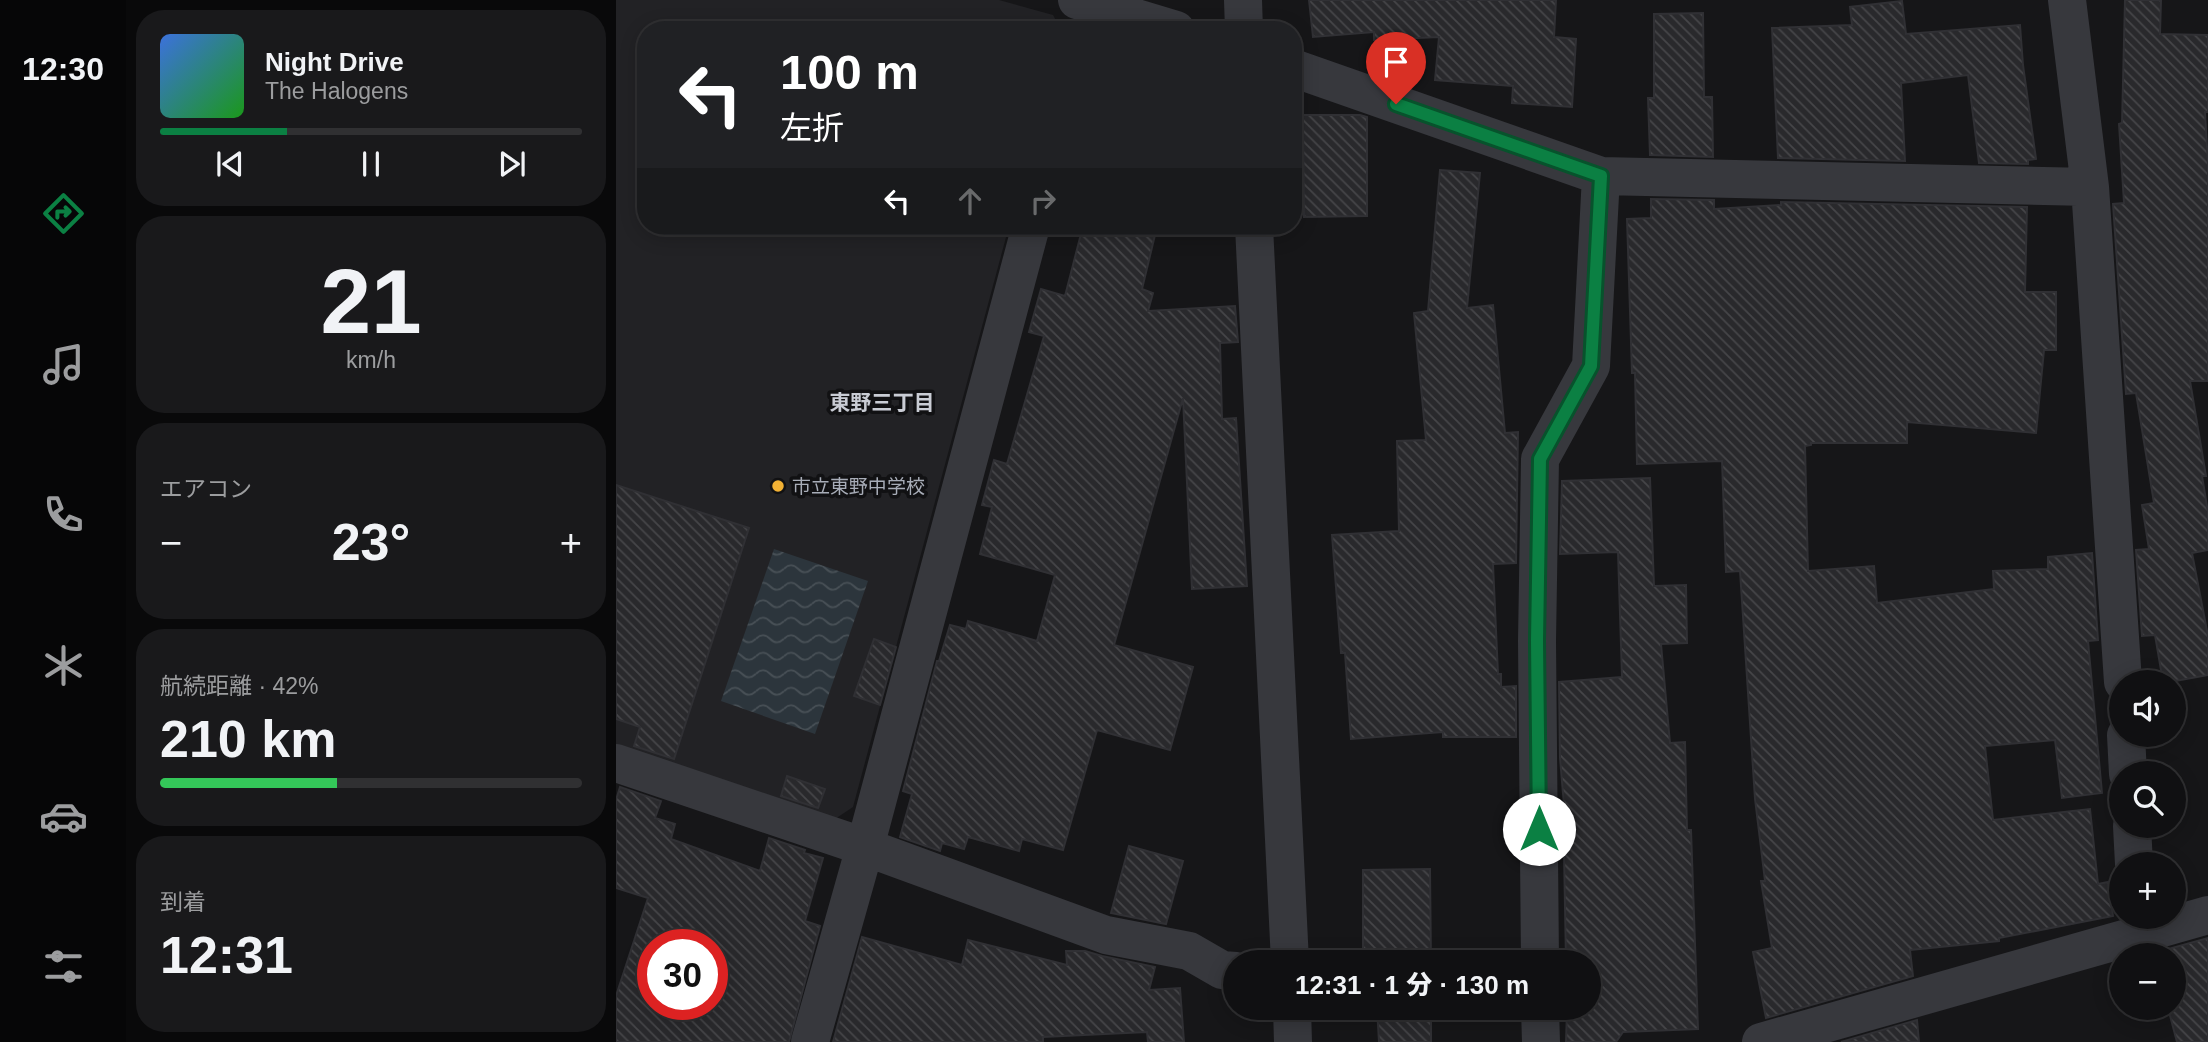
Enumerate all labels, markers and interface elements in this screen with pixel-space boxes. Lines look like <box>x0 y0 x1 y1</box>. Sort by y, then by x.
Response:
pin <box>1366 32 1426 104</box>
icon: arrive <box>1377 43 1415 81</box>
text: 100 m <box>780 45 919 99</box>
text: Night Drive <box>265 47 404 77</box>
icon: left <box>665 49 756 140</box>
text: 12:30 <box>22 51 104 87</box>
text: The Halogens <box>265 78 408 104</box>
text: 左折 <box>780 110 844 146</box>
icon: previous <box>211 145 249 183</box>
icon: pause <box>352 145 390 183</box>
icon: next <box>493 145 531 183</box>
icon: left <box>878 182 916 220</box>
icon: ahead <box>951 182 989 220</box>
icon: right <box>1024 182 1062 220</box>
icon: directions <box>39 189 88 238</box>
text: 21 <box>320 251 422 352</box>
icon: music <box>39 340 88 389</box>
text: km/h <box>346 347 396 373</box>
district label: 東野三丁目 <box>830 391 935 414</box>
text: エアコン <box>160 476 252 502</box>
place label: 市立東野中学校 <box>792 476 925 497</box>
marker: 市立東野中学校 <box>770 478 786 494</box>
icon: phone <box>39 490 88 539</box>
text: 23° <box>332 513 410 571</box>
text: − <box>160 522 182 564</box>
text: + <box>560 522 582 564</box>
icon: climate <box>39 641 88 690</box>
map controls <box>2109 670 2186 1020</box>
button: sound <box>2109 670 2186 747</box>
text: 航続距離 · 42% <box>160 673 318 699</box>
text: 210 km <box>160 710 336 768</box>
button: search <box>2109 761 2186 838</box>
icon: car <box>39 792 88 841</box>
position arrow <box>1502 792 1576 866</box>
button: + <box>2109 852 2186 929</box>
text: 到着 <box>160 889 206 915</box>
text: 12:31 <box>160 926 293 984</box>
speed limit sign: 30 <box>637 929 728 1020</box>
icon: filters <box>39 942 88 991</box>
button: − <box>2109 943 2186 1020</box>
text: 12:31 · 1 分 · 130 m <box>1295 970 1529 1000</box>

